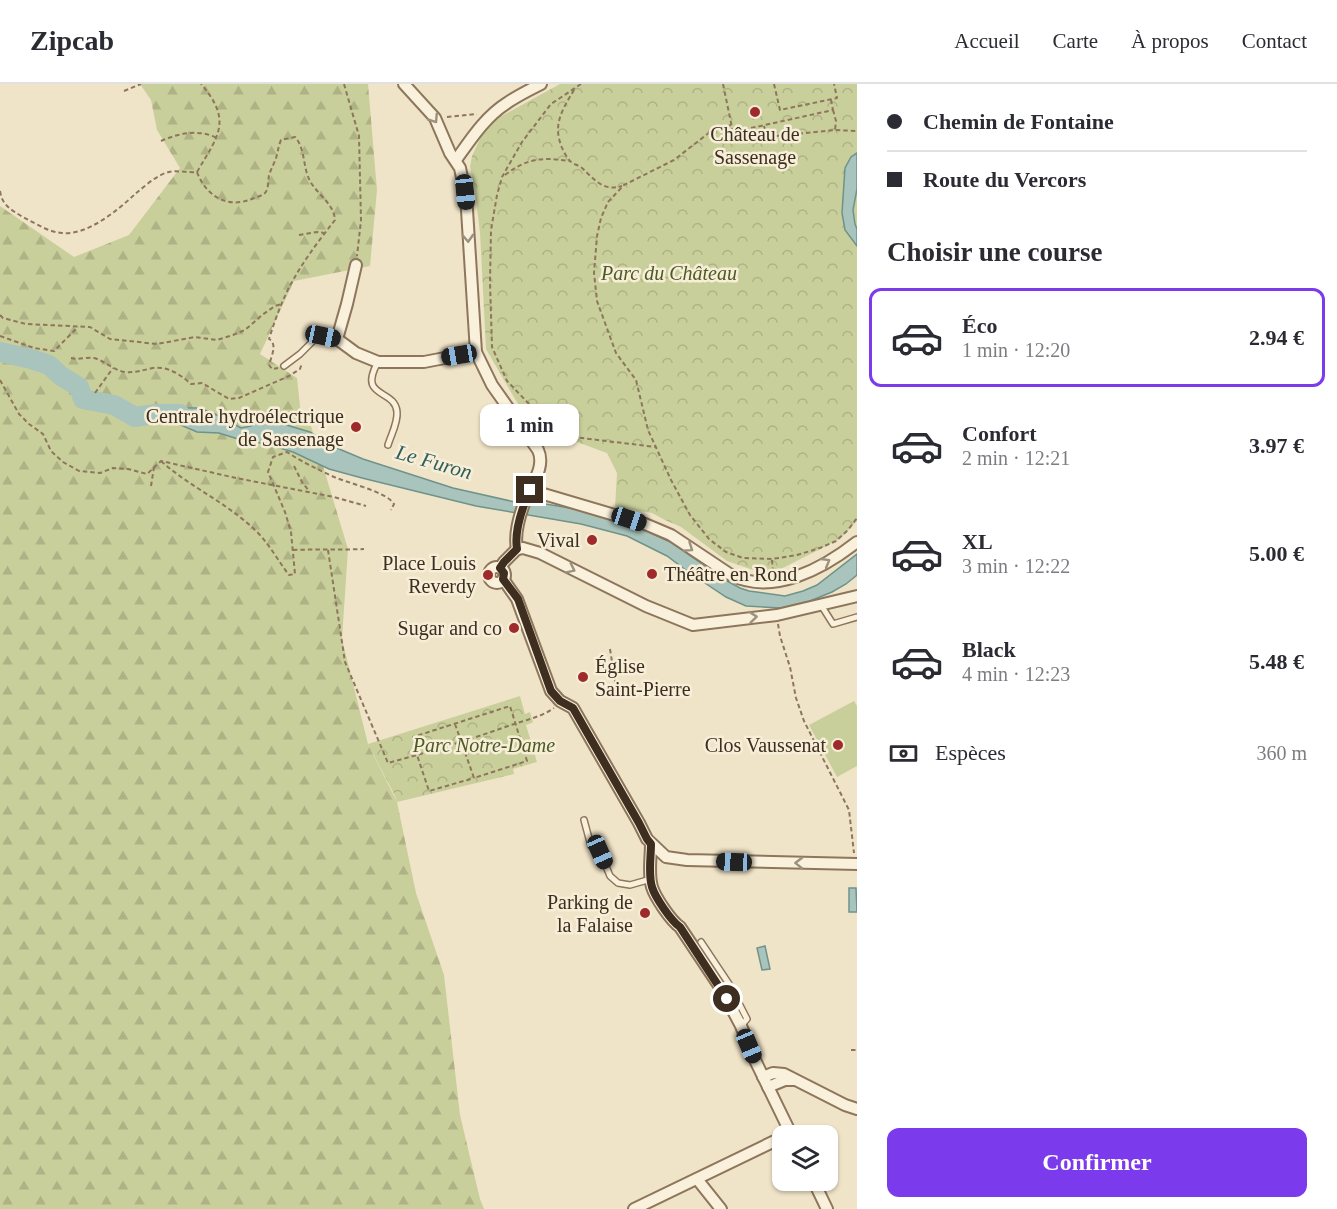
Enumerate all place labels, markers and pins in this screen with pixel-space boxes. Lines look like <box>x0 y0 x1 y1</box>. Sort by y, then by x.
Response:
marker: Château de Sassenage <box>748 105 762 119</box>
place label: Château de Sassenage <box>710 123 800 169</box>
place label: Centrale hydroélectrique de Sassenage <box>146 405 344 451</box>
marker: Centrale hydroélectrique de Sassenage <box>349 420 363 434</box>
place label: Vival <box>537 529 580 551</box>
marker: Vival <box>585 533 599 547</box>
place label: Place Louis Reverdy <box>382 552 476 598</box>
place label: Théâtre en Rond <box>664 563 797 585</box>
marker: Théâtre en Rond <box>645 567 659 581</box>
marker: Place Louis Reverdy <box>481 568 495 582</box>
place label: Sugar and co <box>398 617 502 640</box>
marker: Sugar and co <box>507 621 521 635</box>
place label: Église Saint-Pierre <box>595 655 691 700</box>
marker: Église Saint-Pierre <box>576 670 590 684</box>
place label: Clos Vaussenat <box>705 734 826 756</box>
marker: Clos Vaussenat <box>831 738 845 752</box>
place label: Parking de la Falaise <box>547 891 633 936</box>
marker: Parking de la Falaise <box>638 906 652 920</box>

